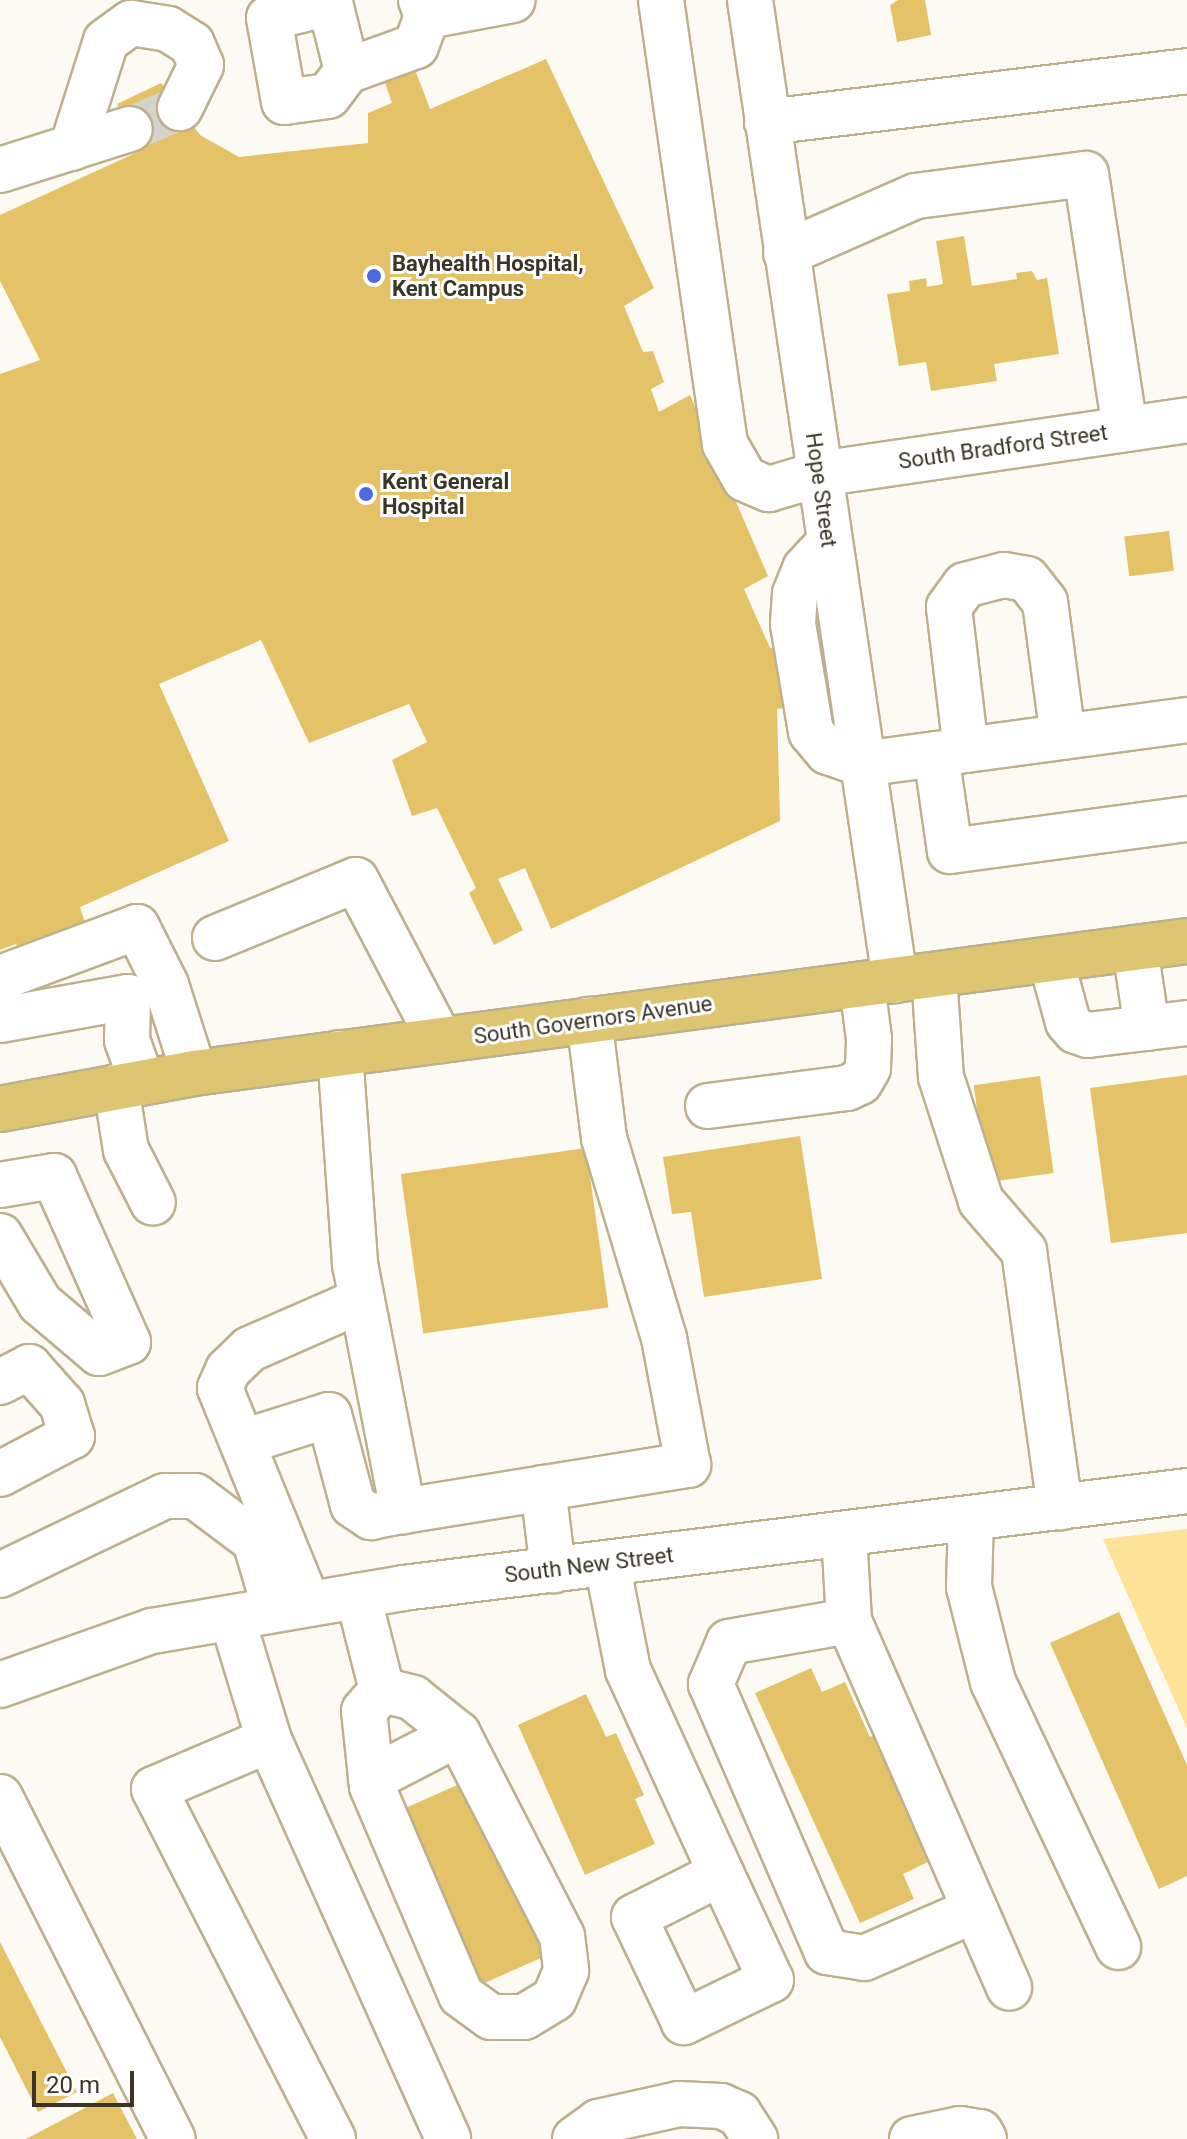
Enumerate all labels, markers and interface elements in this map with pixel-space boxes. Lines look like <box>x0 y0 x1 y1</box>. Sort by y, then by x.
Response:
place label: Bayhealth Hospital, Kent Campus <box>392 250 584 302</box>
marker: Bayhealth Hospital, Kent Campus <box>363 265 385 287</box>
street label: South Bradford Street <box>897 419 1109 475</box>
street label: Hope Street <box>800 431 842 549</box>
place label: Kent General Hospital <box>382 468 509 520</box>
marker: Kent General Hospital <box>357 485 375 503</box>
street label: South Governors Avenue <box>472 990 714 1050</box>
street label: South New Street <box>503 1542 675 1588</box>
scale bar <box>36 2055 138 2105</box>
text: 20 m <box>46 2071 100 2099</box>

